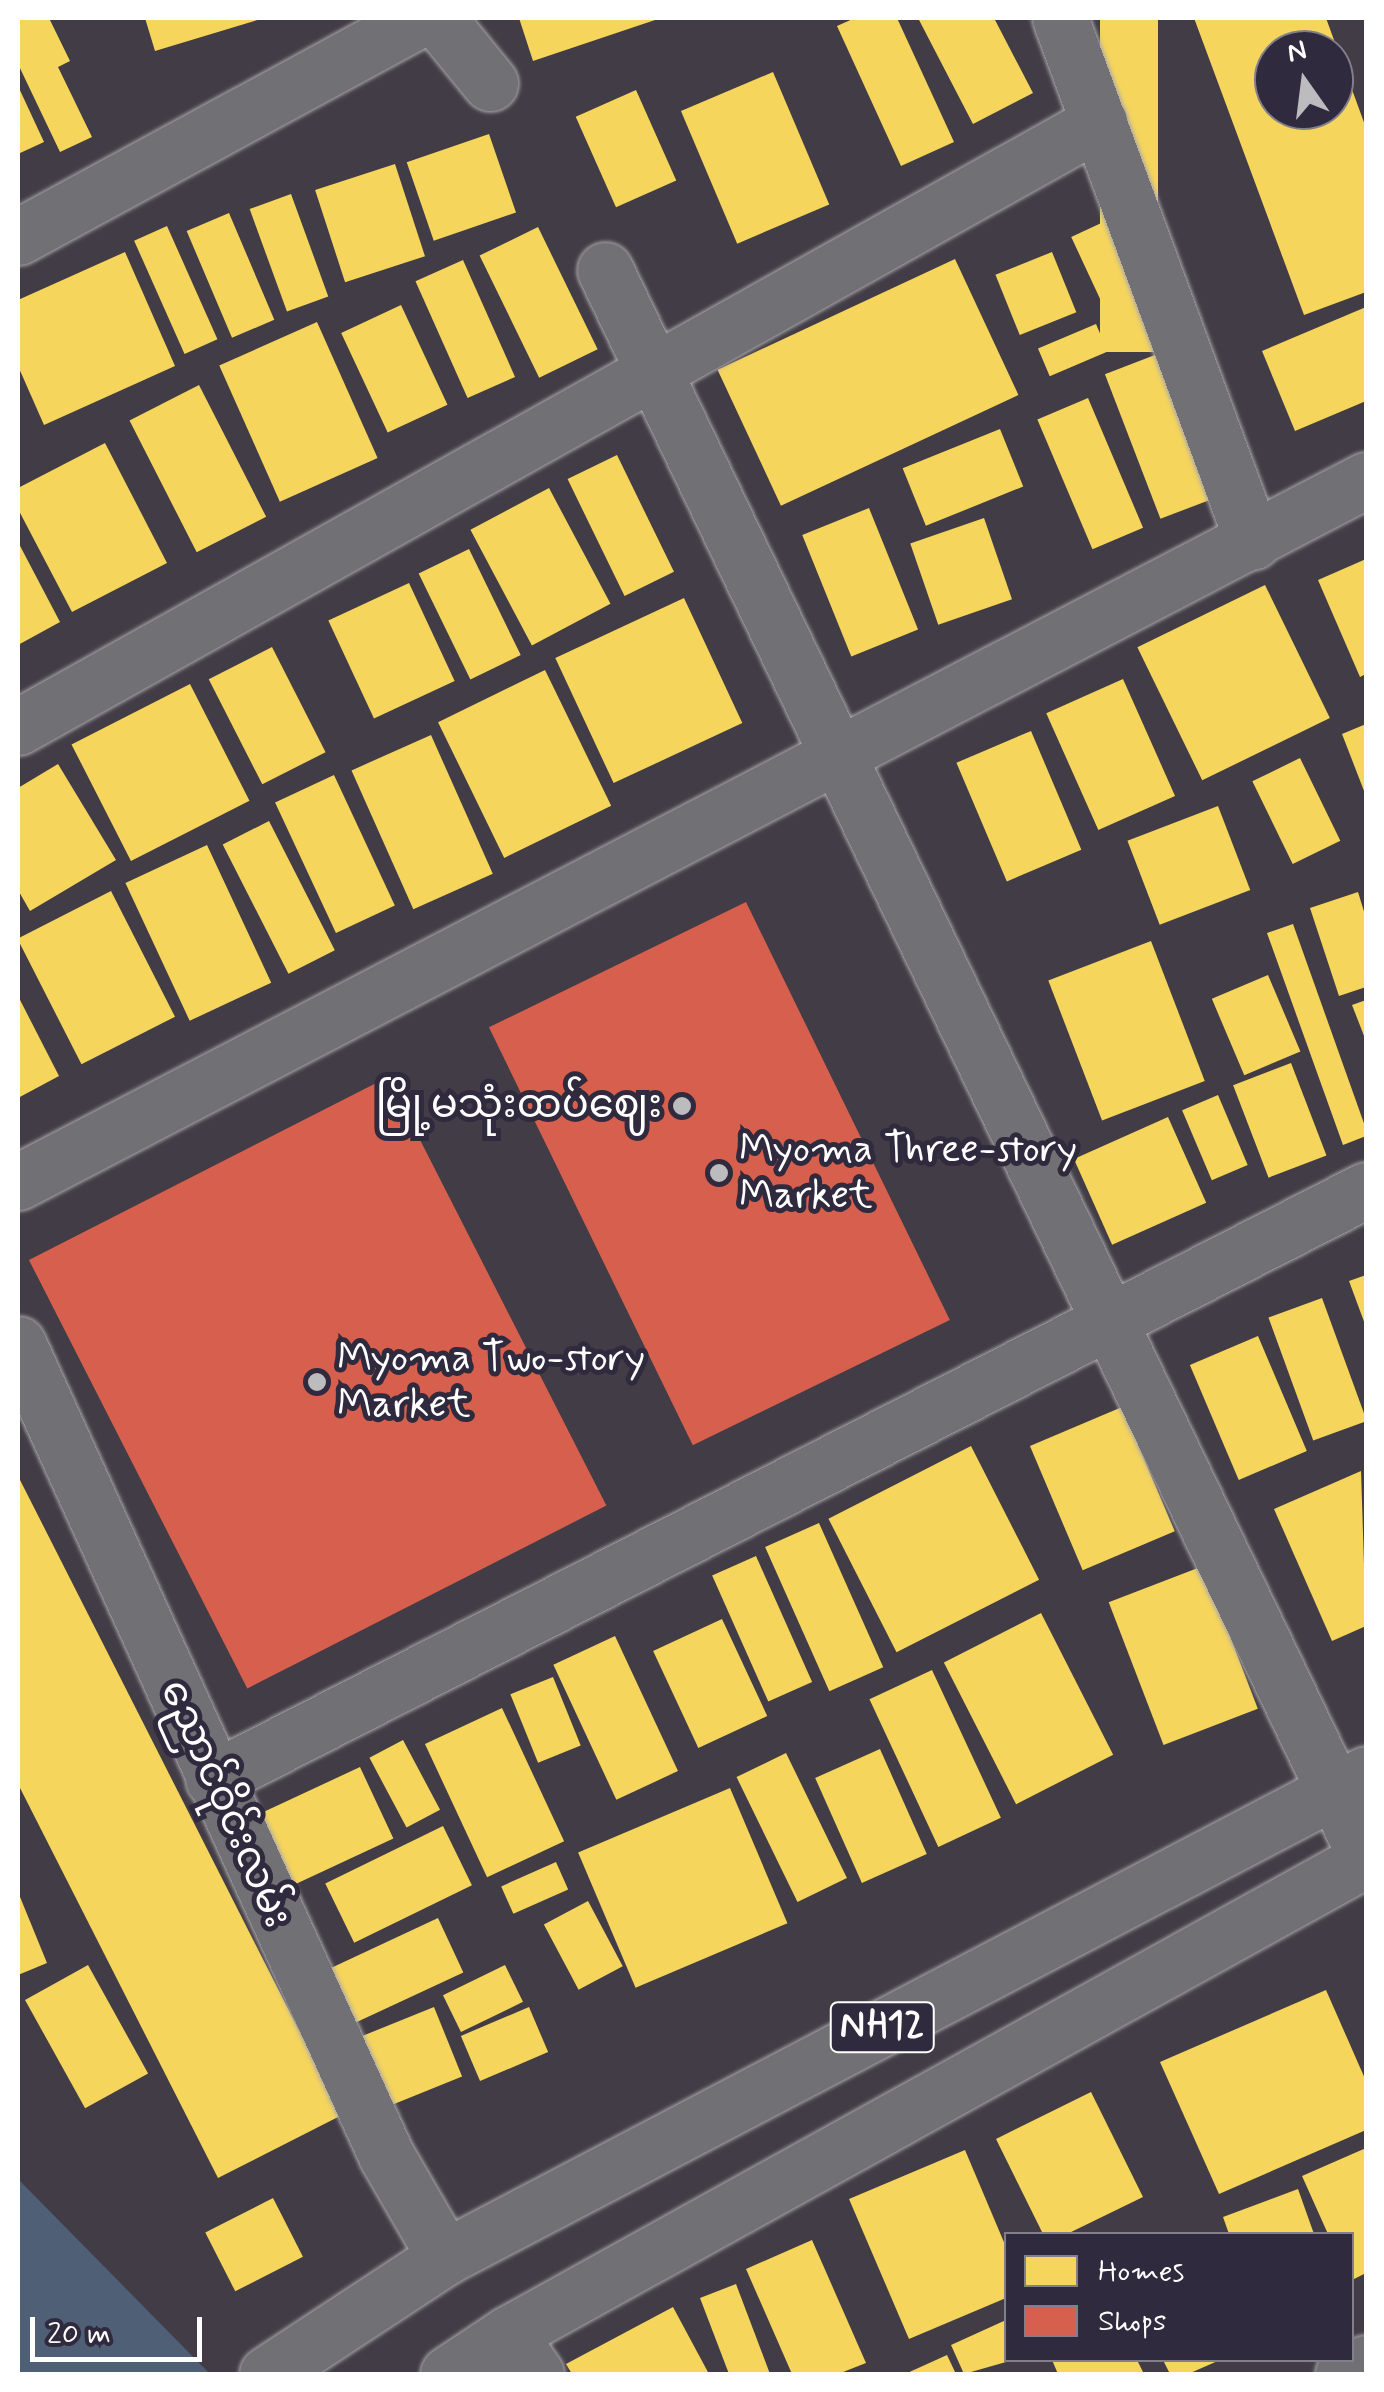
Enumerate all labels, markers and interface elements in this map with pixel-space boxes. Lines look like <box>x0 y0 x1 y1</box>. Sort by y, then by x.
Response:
north arrow <box>1254 30 1354 130</box>
text: N <box>1284 32 1311 73</box>
place label: မြို့မသုံးထပ်ဈေး <box>376 1082 662 1130</box>
marker: မြို့မသုံးထပ်ဈေး <box>671 1095 693 1117</box>
place label: Myoma Three-story Market <box>739 1126 1077 1220</box>
marker: Myoma Three-story Market <box>708 1162 730 1184</box>
place label: Myoma Two-story Market <box>337 1335 647 1429</box>
marker: Myoma Two-story Market <box>306 1371 328 1393</box>
street label: ညောင်ဝိုင်းလမ်း <box>149 1673 301 1935</box>
road number: NH12 <box>830 1994 934 2060</box>
legend <box>1004 2232 1354 2362</box>
text: Homes <box>1098 2252 1184 2291</box>
scale bar <box>35 2297 208 2359</box>
text: Shops <box>1098 2302 1166 2341</box>
text: 20 m <box>47 2315 111 2354</box>

